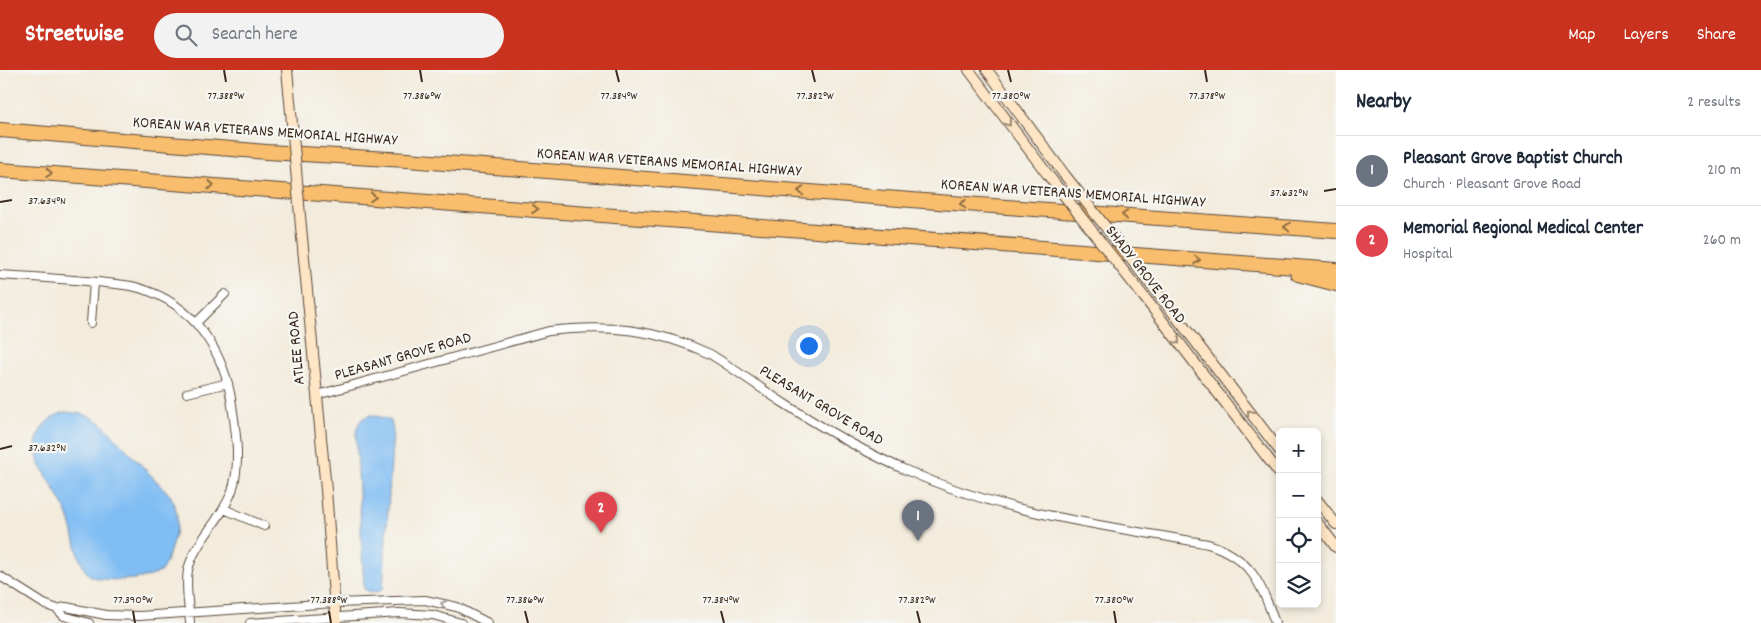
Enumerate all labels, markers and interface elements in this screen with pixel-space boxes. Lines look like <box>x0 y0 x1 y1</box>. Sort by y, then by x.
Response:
search box <box>154 13 504 58</box>
text: Streetwise <box>25 18 124 52</box>
icon: search <box>172 21 200 49</box>
text: Search here <box>212 22 298 49</box>
text: Map <box>1568 23 1595 48</box>
text: Layers <box>1623 23 1669 48</box>
text: Share <box>1697 23 1736 48</box>
text: 77.388°W <box>208 88 245 105</box>
text: 77.386°W <box>403 88 441 105</box>
text: 77.384°W <box>600 88 638 105</box>
text: 77.382°W <box>796 88 834 105</box>
text: 77.380°W <box>992 88 1030 105</box>
text: 77.378°W <box>1189 88 1225 105</box>
text: Nearby <box>1356 88 1411 118</box>
text: 2 results <box>1687 91 1741 114</box>
street label: KOREAN WAR VETERANS MEMORIAL HIGHWAY <box>132 111 399 153</box>
one-way arrow <box>1003 117 1011 126</box>
street label: KOREAN WAR VETERANS MEMORIAL HIGHWAY <box>536 142 803 184</box>
text: Pleasant Grove Baptist Church <box>1403 146 1622 173</box>
text: 1 <box>1370 159 1374 182</box>
text: 210 m <box>1707 159 1741 182</box>
one-way arrow <box>45 168 53 179</box>
street label: KOREAN WAR VETERANS MEMORIAL HIGHWAY <box>940 173 1207 215</box>
text: Church · Pleasant Grove Road <box>1403 173 1581 196</box>
one-way arrow <box>207 180 215 191</box>
text: 37.632°N <box>1270 185 1308 202</box>
one-way arrow <box>797 186 805 197</box>
one-way arrow <box>369 192 377 203</box>
text: 37.634°N <box>28 193 66 210</box>
one-way arrow <box>959 198 967 209</box>
one-way arrow <box>531 204 539 215</box>
one-way arrow <box>1121 210 1129 221</box>
text: Memorial Regional Medical Center <box>1403 216 1643 243</box>
street label: SHADY GROVE ROAD <box>1099 221 1191 329</box>
one-way arrow <box>1283 222 1291 233</box>
text: 2 <box>1369 229 1376 252</box>
text: 260 m <box>1703 229 1741 252</box>
text: Hospital <box>1403 243 1453 266</box>
one-way arrow <box>1193 254 1201 265</box>
street label: ATLEE ROAD <box>282 310 312 386</box>
street label: PLEASANT GROVE ROAD <box>332 326 474 388</box>
your location <box>796 333 822 359</box>
one-way arrow <box>1172 335 1180 344</box>
street label: PLEASANT GROVE ROAD <box>755 360 887 452</box>
one-way arrow <box>1247 409 1256 418</box>
map controls <box>1276 428 1321 608</box>
button: + <box>1276 428 1321 473</box>
text: 37.632°N <box>28 440 66 457</box>
button: − <box>1276 473 1321 518</box>
pin: 2 <box>585 492 617 533</box>
pin: 1 <box>902 500 934 541</box>
button: locate <box>1276 518 1321 563</box>
button: layers <box>1276 563 1321 608</box>
text: 77.390°W <box>113 592 153 609</box>
text: 77.388°W <box>311 592 348 609</box>
text: 77.386°W <box>506 592 544 609</box>
text: 77.384°W <box>702 592 740 609</box>
text: 77.382°W <box>898 592 936 609</box>
text: 77.380°W <box>1095 592 1133 609</box>
one-way arrow <box>439 599 448 610</box>

